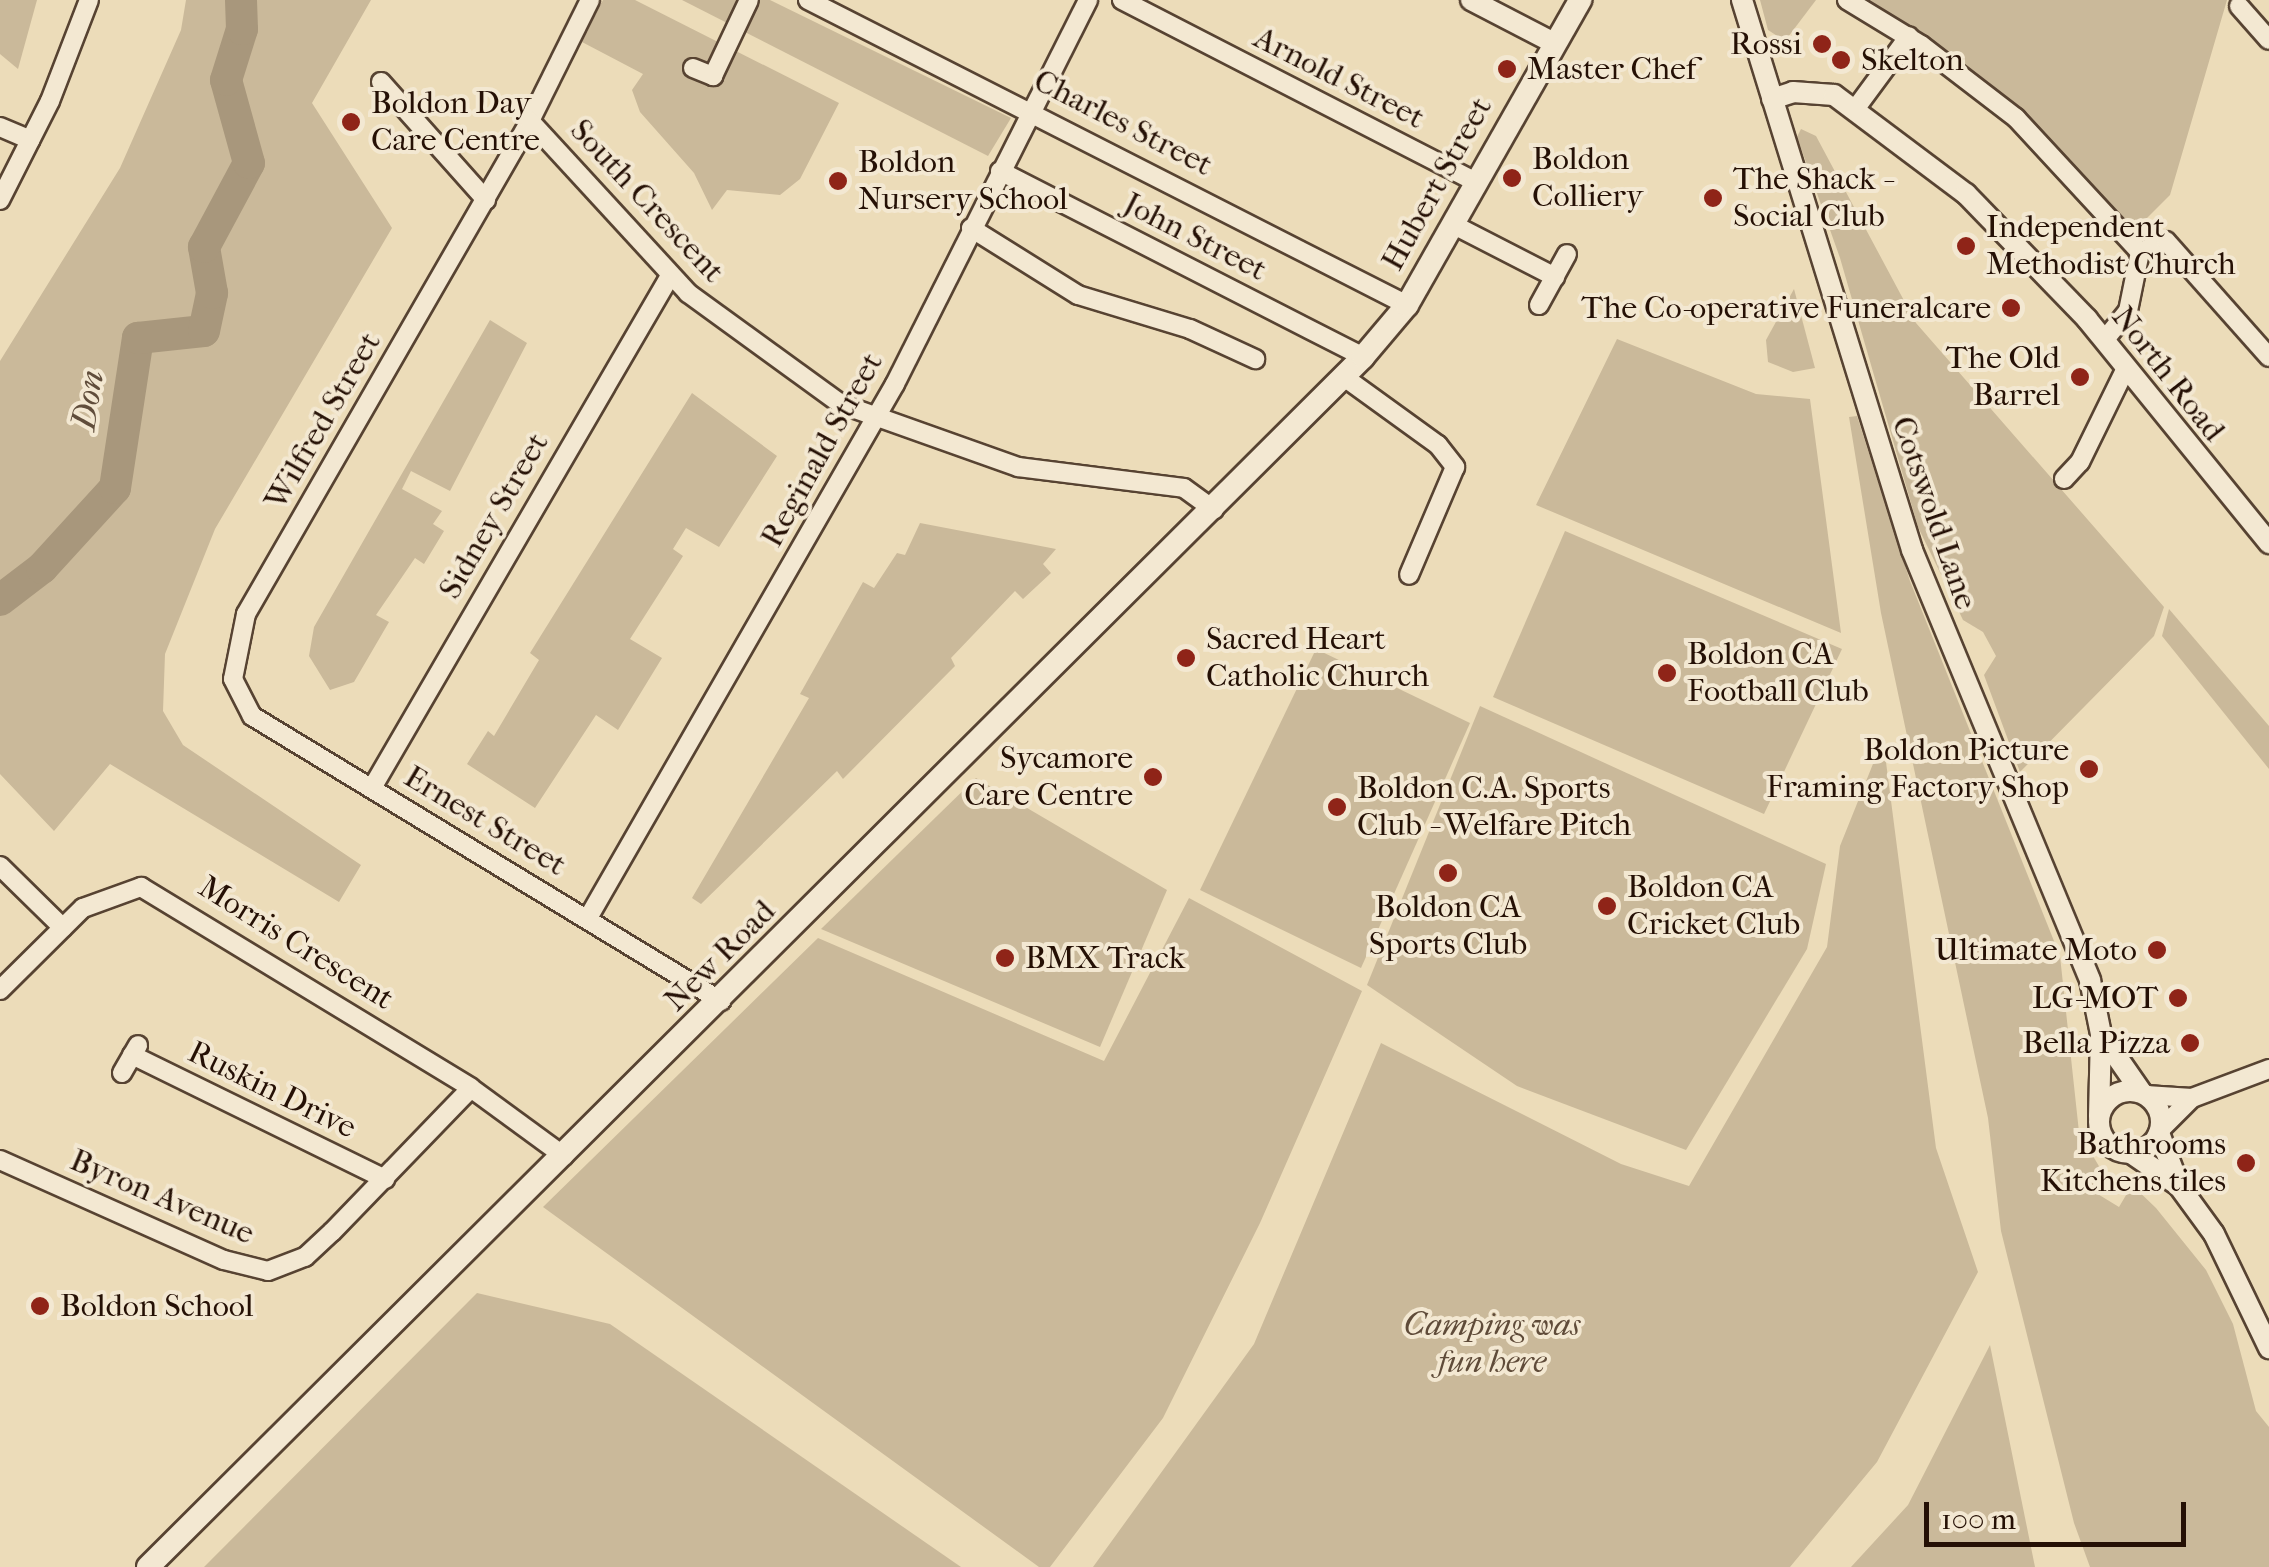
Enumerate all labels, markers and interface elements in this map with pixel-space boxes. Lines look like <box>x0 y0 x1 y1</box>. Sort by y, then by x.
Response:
street label: Arnold Street <box>1247 19 1431 137</box>
place label: Rossi <box>1730 25 1802 63</box>
marker: Rossi <box>1811 33 1833 55</box>
place label: Skelton <box>1861 41 1964 79</box>
marker: Skelton <box>1830 49 1852 71</box>
place label: Master Chef <box>1527 50 1696 88</box>
marker: Master Chef <box>1496 58 1518 80</box>
street label: Charles Street <box>1027 62 1219 184</box>
place label: Boldon Day Care Centre <box>371 85 540 160</box>
street label: Hubert Street <box>1374 91 1500 277</box>
marker: Boldon Day Care Centre <box>340 111 362 133</box>
street label: South Crescent <box>562 112 732 290</box>
place label: Boldon Colliery <box>1532 141 1643 216</box>
place label: Boldon Nursery School <box>858 144 1068 219</box>
place label: The Shack - Social Club <box>1733 161 1891 236</box>
marker: Boldon Colliery <box>1501 167 1523 189</box>
marker: Boldon Nursery School <box>827 170 849 192</box>
street label: John Street <box>1117 185 1273 289</box>
marker: The Shack - Social Club <box>1702 187 1724 209</box>
place label: Independent Methodist Church <box>1986 209 2236 284</box>
marker: Independent Methodist Church <box>1955 235 1977 257</box>
place label: The Co-operative Funeralcare <box>1581 289 1991 327</box>
marker: The Co-operative Funeralcare <box>2000 297 2022 319</box>
street label: North Road <box>2103 299 2233 449</box>
street label: Wilfred Street <box>257 326 389 516</box>
place label: The Old Barrel <box>1946 340 2060 415</box>
street label: Reginald Street <box>753 346 891 554</box>
marker: The Old Barrel <box>2069 366 2091 388</box>
water label: Don <box>63 367 113 433</box>
street label: Cotswold Lane <box>1883 412 1985 614</box>
street label: Sidney Street <box>431 426 557 606</box>
place label: Sacred Heart Catholic Church <box>1206 621 1429 696</box>
place label: Boldon CA Football Club <box>1687 636 1869 711</box>
marker: Sacred Heart Catholic Church <box>1175 647 1197 669</box>
marker: Boldon CA Football Club <box>1656 662 1678 684</box>
place label: Boldon Picture Framing Factory Shop <box>1766 732 2069 807</box>
place label: Sycamore Care Centre <box>964 740 1133 815</box>
street label: Ernest Street <box>397 758 573 884</box>
marker: Boldon Picture Framing Factory Shop <box>2078 758 2100 780</box>
marker: Sycamore Care Centre <box>1142 766 1164 788</box>
place label: Boldon C.A. Sports Club - Welfare Pitch <box>1357 770 1631 845</box>
marker: Boldon C.A. Sports Club - Welfare Pitch <box>1326 796 1348 818</box>
marker: Boldon CA Sports Club <box>1437 862 1459 884</box>
street label: Morris Crescent <box>192 868 400 1018</box>
place label: Boldon CA Cricket Club <box>1627 869 1800 944</box>
place label: Boldon CA Sports Club <box>1369 889 1527 964</box>
street label: New Road <box>657 893 783 1019</box>
marker: Boldon CA Cricket Club <box>1596 895 1618 917</box>
place label: Ultimate Moto <box>1934 931 2137 969</box>
place label: BMX Track <box>1025 939 1185 977</box>
marker: Ultimate Moto <box>2146 939 2168 961</box>
marker: BMX Track <box>994 947 1016 969</box>
place label: LG-MOT <box>2032 979 2158 1017</box>
marker: LG-MOT <box>2167 987 2189 1009</box>
place label: Bella Pizza <box>2022 1024 2170 1062</box>
marker: Bella Pizza <box>2179 1032 2201 1054</box>
street label: Ruskin Drive <box>182 1033 362 1147</box>
place label: Bathrooms Kitchens tiles <box>2040 1126 2226 1201</box>
street label: Byron Avenue <box>64 1141 260 1253</box>
marker: Bathrooms Kitchens tiles <box>2235 1152 2257 1174</box>
place label: Boldon School <box>60 1287 254 1325</box>
marker: Boldon School <box>29 1295 51 1317</box>
park label: Camping was fun here <box>1404 1307 1580 1382</box>
scale bar <box>1929 1482 2192 1544</box>
text: 100 m <box>1941 1502 2016 1537</box>

